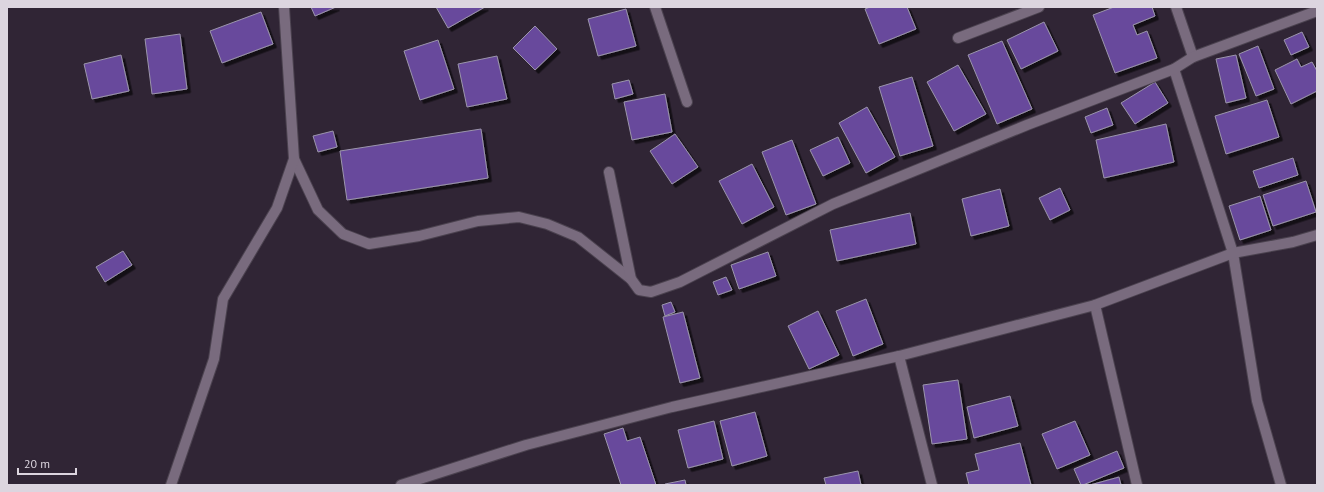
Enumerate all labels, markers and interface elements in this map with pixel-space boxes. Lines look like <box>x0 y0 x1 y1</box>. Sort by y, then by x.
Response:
scale bar <box>18 450 76 476</box>
text: 20 m <box>24 456 50 471</box>

